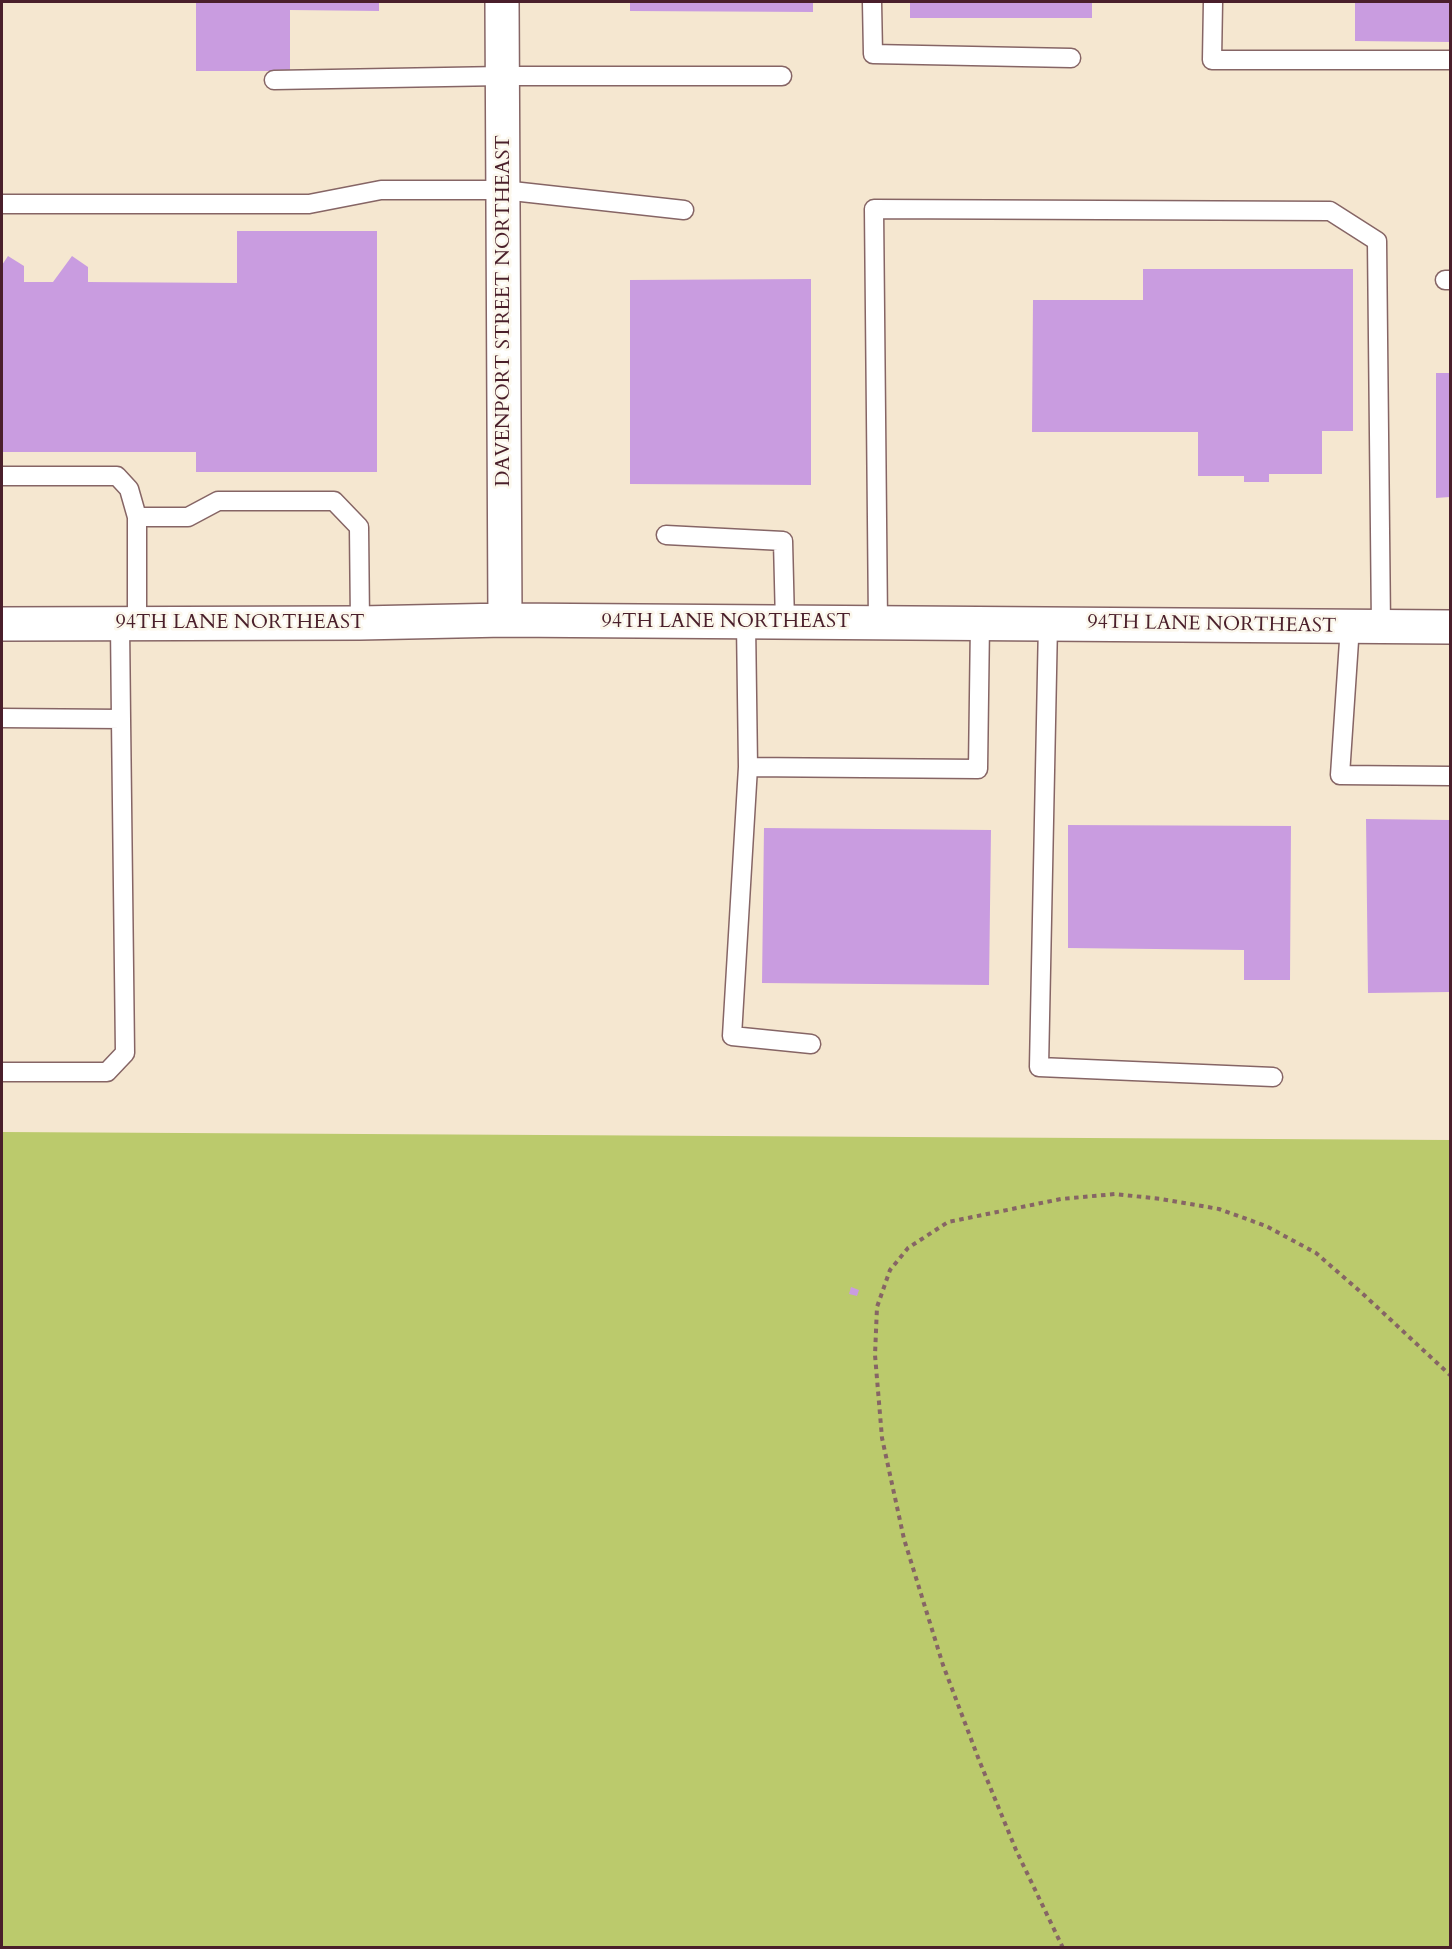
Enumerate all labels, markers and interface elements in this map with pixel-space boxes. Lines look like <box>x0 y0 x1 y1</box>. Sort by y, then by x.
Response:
street label: DAVENPORT STREET NORTHEAST <box>492 135 516 487</box>
street label: 94TH LANE NORTHEAST <box>601 610 851 634</box>
street label: 94TH LANE NORTHEAST <box>115 611 365 635</box>
street label: 94TH LANE NORTHEAST <box>1087 611 1337 639</box>

